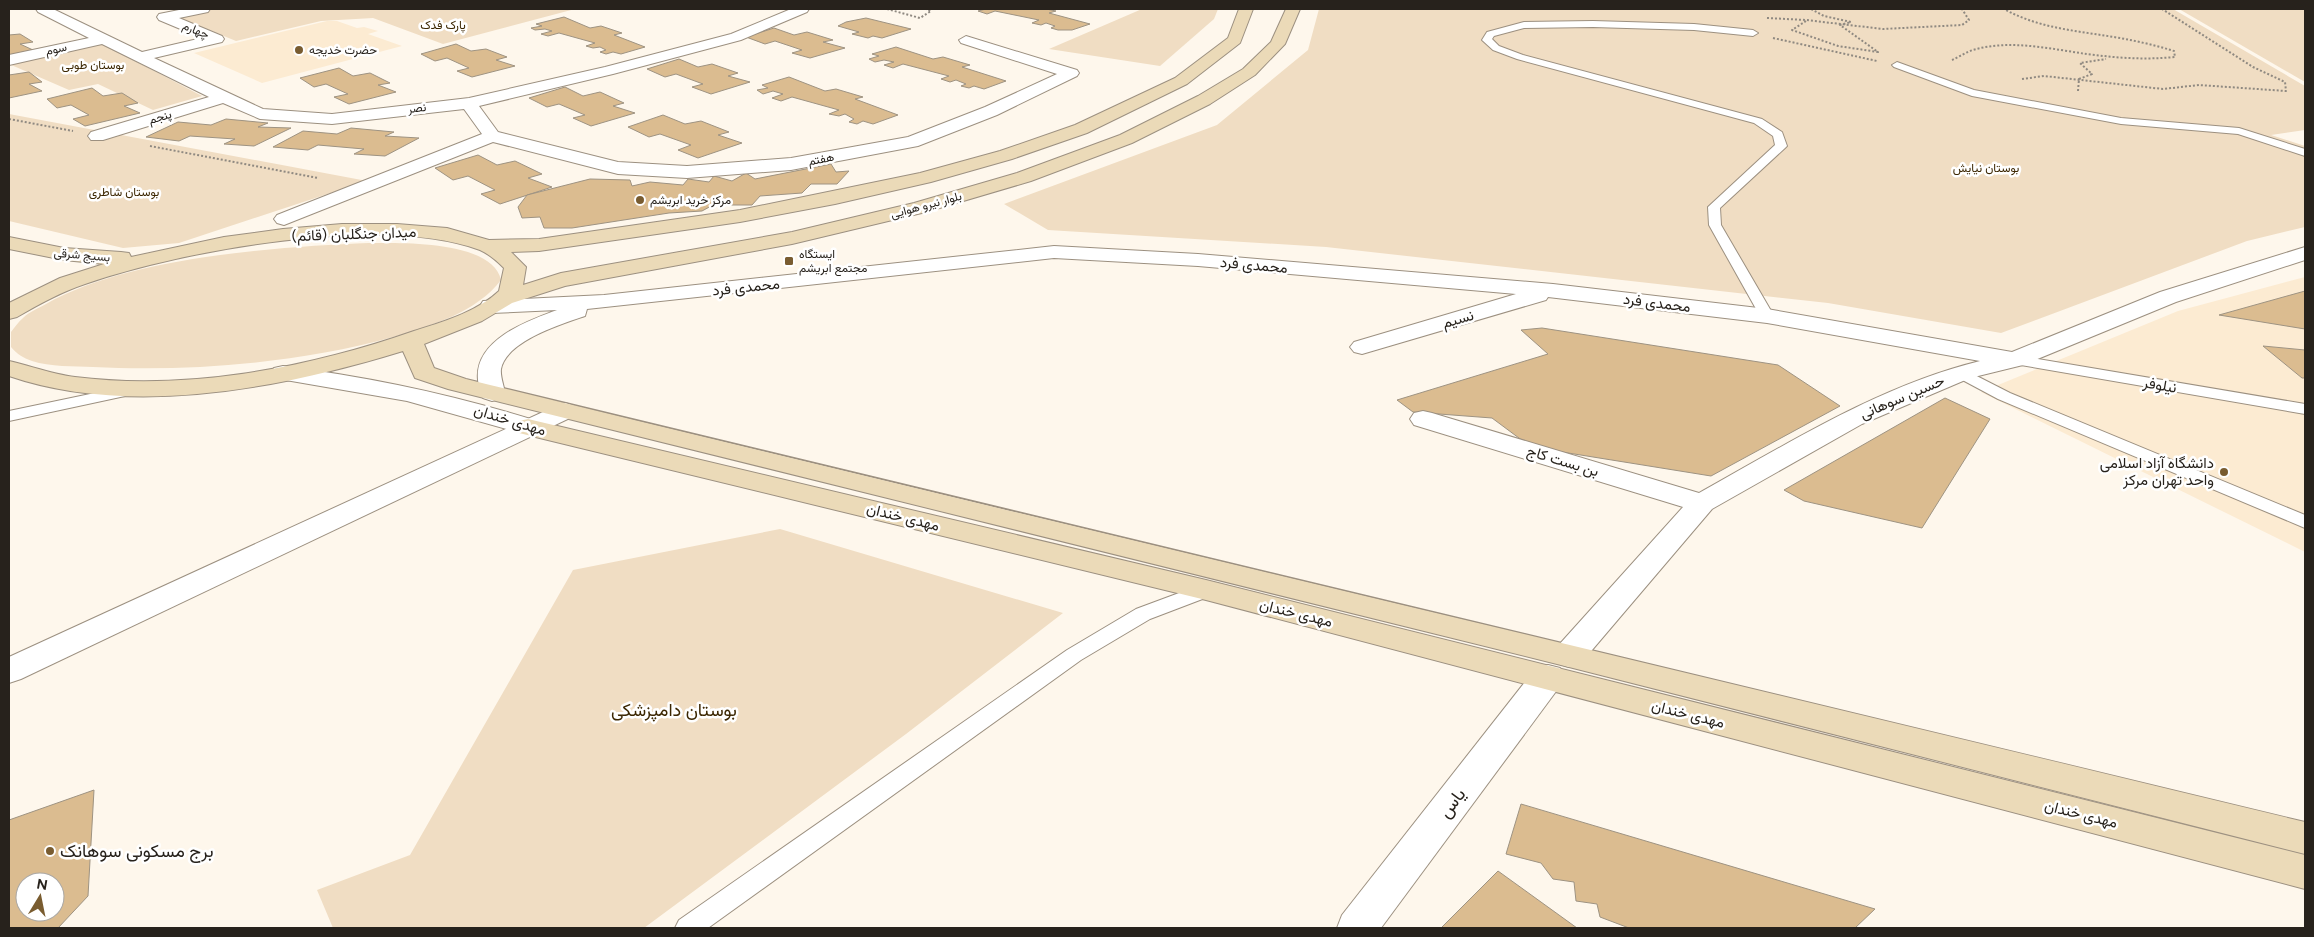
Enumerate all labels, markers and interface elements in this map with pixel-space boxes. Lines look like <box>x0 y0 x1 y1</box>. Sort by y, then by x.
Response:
street label: چهارم <box>180 18 211 43</box>
park label: پارک فدک <box>420 18 466 33</box>
street label: سوم <box>44 40 68 59</box>
place label: حضرت خدیجه <box>309 43 377 58</box>
marker: حضرت خدیجه <box>293 44 305 56</box>
park label: بوستان طوبی <box>62 58 124 73</box>
street label: نصر <box>406 100 427 117</box>
street label: پنجم <box>147 107 174 128</box>
street label: هفتم <box>807 150 835 169</box>
park label: بوستان نیایش <box>1953 161 2019 176</box>
park label: بوستان شاطری <box>89 185 159 200</box>
street label: بلوار نیرو هوایی <box>889 189 963 222</box>
place label: مرکز خرید ابریشم <box>650 193 731 208</box>
marker: مرکز خرید ابریشم <box>634 194 646 206</box>
street label: میدان جنگلبان (قائم) <box>291 223 417 246</box>
street label: بسیج شرقی <box>53 246 111 266</box>
place label: ایستگاه مجتمع ابریشم <box>799 247 867 277</box>
street label: محمدی فرد <box>1219 253 1289 278</box>
marker: ایستگاه مجتمع ابریشم <box>783 255 795 267</box>
street label: محمدی فرد <box>711 275 781 300</box>
street label: محمدی فرد <box>1622 290 1692 317</box>
street label: نسیم <box>1440 306 1476 333</box>
street label: حسین سوهانی <box>1857 371 1947 424</box>
street label: نیلوفر <box>2141 373 2178 397</box>
street label: مهدی خندان <box>471 401 548 440</box>
street label: بن بست کاج <box>1524 442 1601 482</box>
place label: دانشگاه آزاد اسلامی واحد تهران مرکز <box>2100 454 2214 489</box>
marker: دانشگاه آزاد اسلامی واحد تهران مرکز <box>2218 466 2230 478</box>
street label: مهدی خندان <box>864 499 941 536</box>
street label: مهدی خندان <box>1257 595 1334 632</box>
street label: مهدی خندان <box>1649 696 1726 733</box>
park label: بوستان دامپزشکی <box>611 699 737 722</box>
street label: یاس <box>1434 784 1470 822</box>
street label: مهدی خندان <box>2042 796 2119 833</box>
place label: برج مسکونی سوهانک <box>60 840 214 863</box>
marker: برج مسکونی سوهانک <box>44 845 56 857</box>
north arrow <box>15 872 65 922</box>
text: N <box>35 875 49 894</box>

